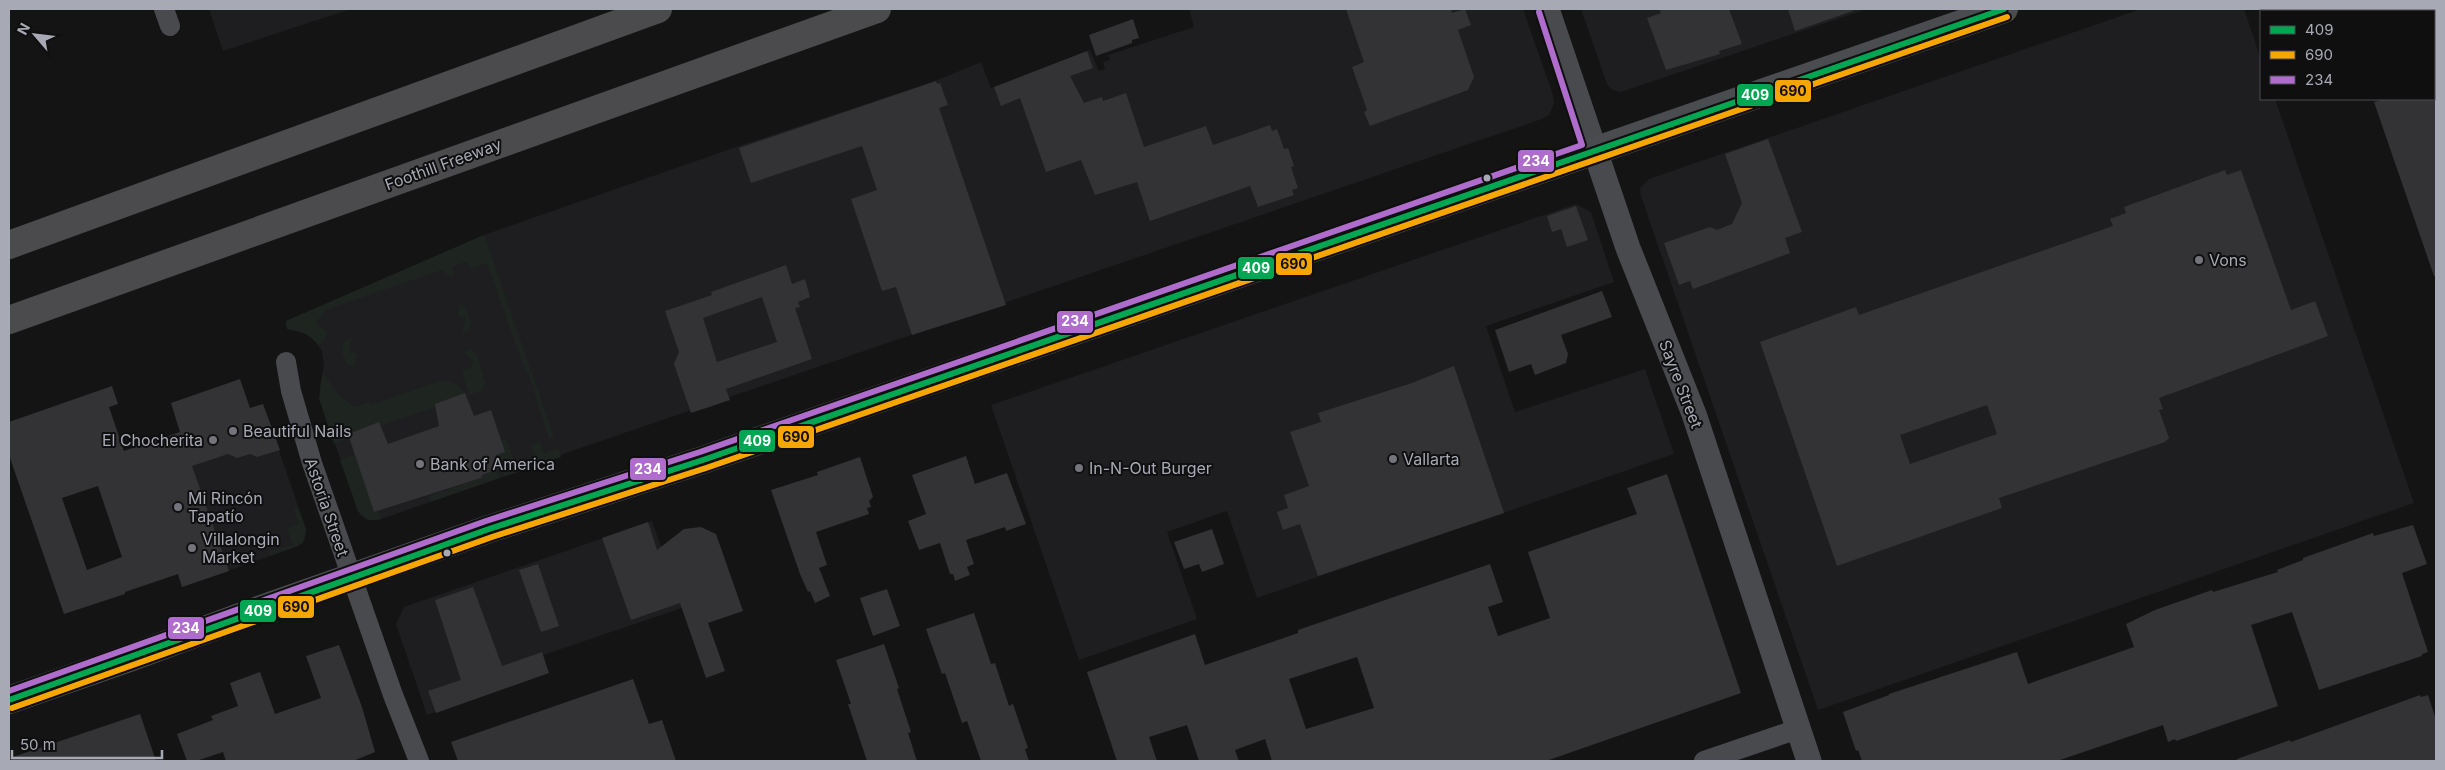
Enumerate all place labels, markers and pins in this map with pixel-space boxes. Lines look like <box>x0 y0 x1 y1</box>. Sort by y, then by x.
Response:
unlabelled marker <box>1482 173 1492 183</box>
place label: Vons <box>2209 250 2247 270</box>
marker: Vons <box>2193 254 2205 266</box>
place label: Beautiful Nails <box>243 421 352 441</box>
marker: Beautiful Nails <box>227 425 239 437</box>
place label: El Chocherita <box>102 430 203 450</box>
marker: El Chocherita <box>207 434 219 446</box>
place label: Vallarta <box>1403 449 1460 469</box>
marker: Vallarta <box>1387 453 1399 465</box>
place label: Bank of America <box>430 454 555 474</box>
marker: Bank of America <box>414 458 426 470</box>
place label: In-N-Out Burger <box>1089 458 1212 478</box>
marker: In-N-Out Burger <box>1073 462 1085 474</box>
place label: Mi Rincón Tapatío <box>188 488 263 526</box>
marker: Mi Rincón Tapatío <box>172 501 184 513</box>
place label: Villalongin Market <box>202 529 280 567</box>
marker: Villalongin Market <box>186 542 198 554</box>
unlabelled marker <box>442 548 452 558</box>

